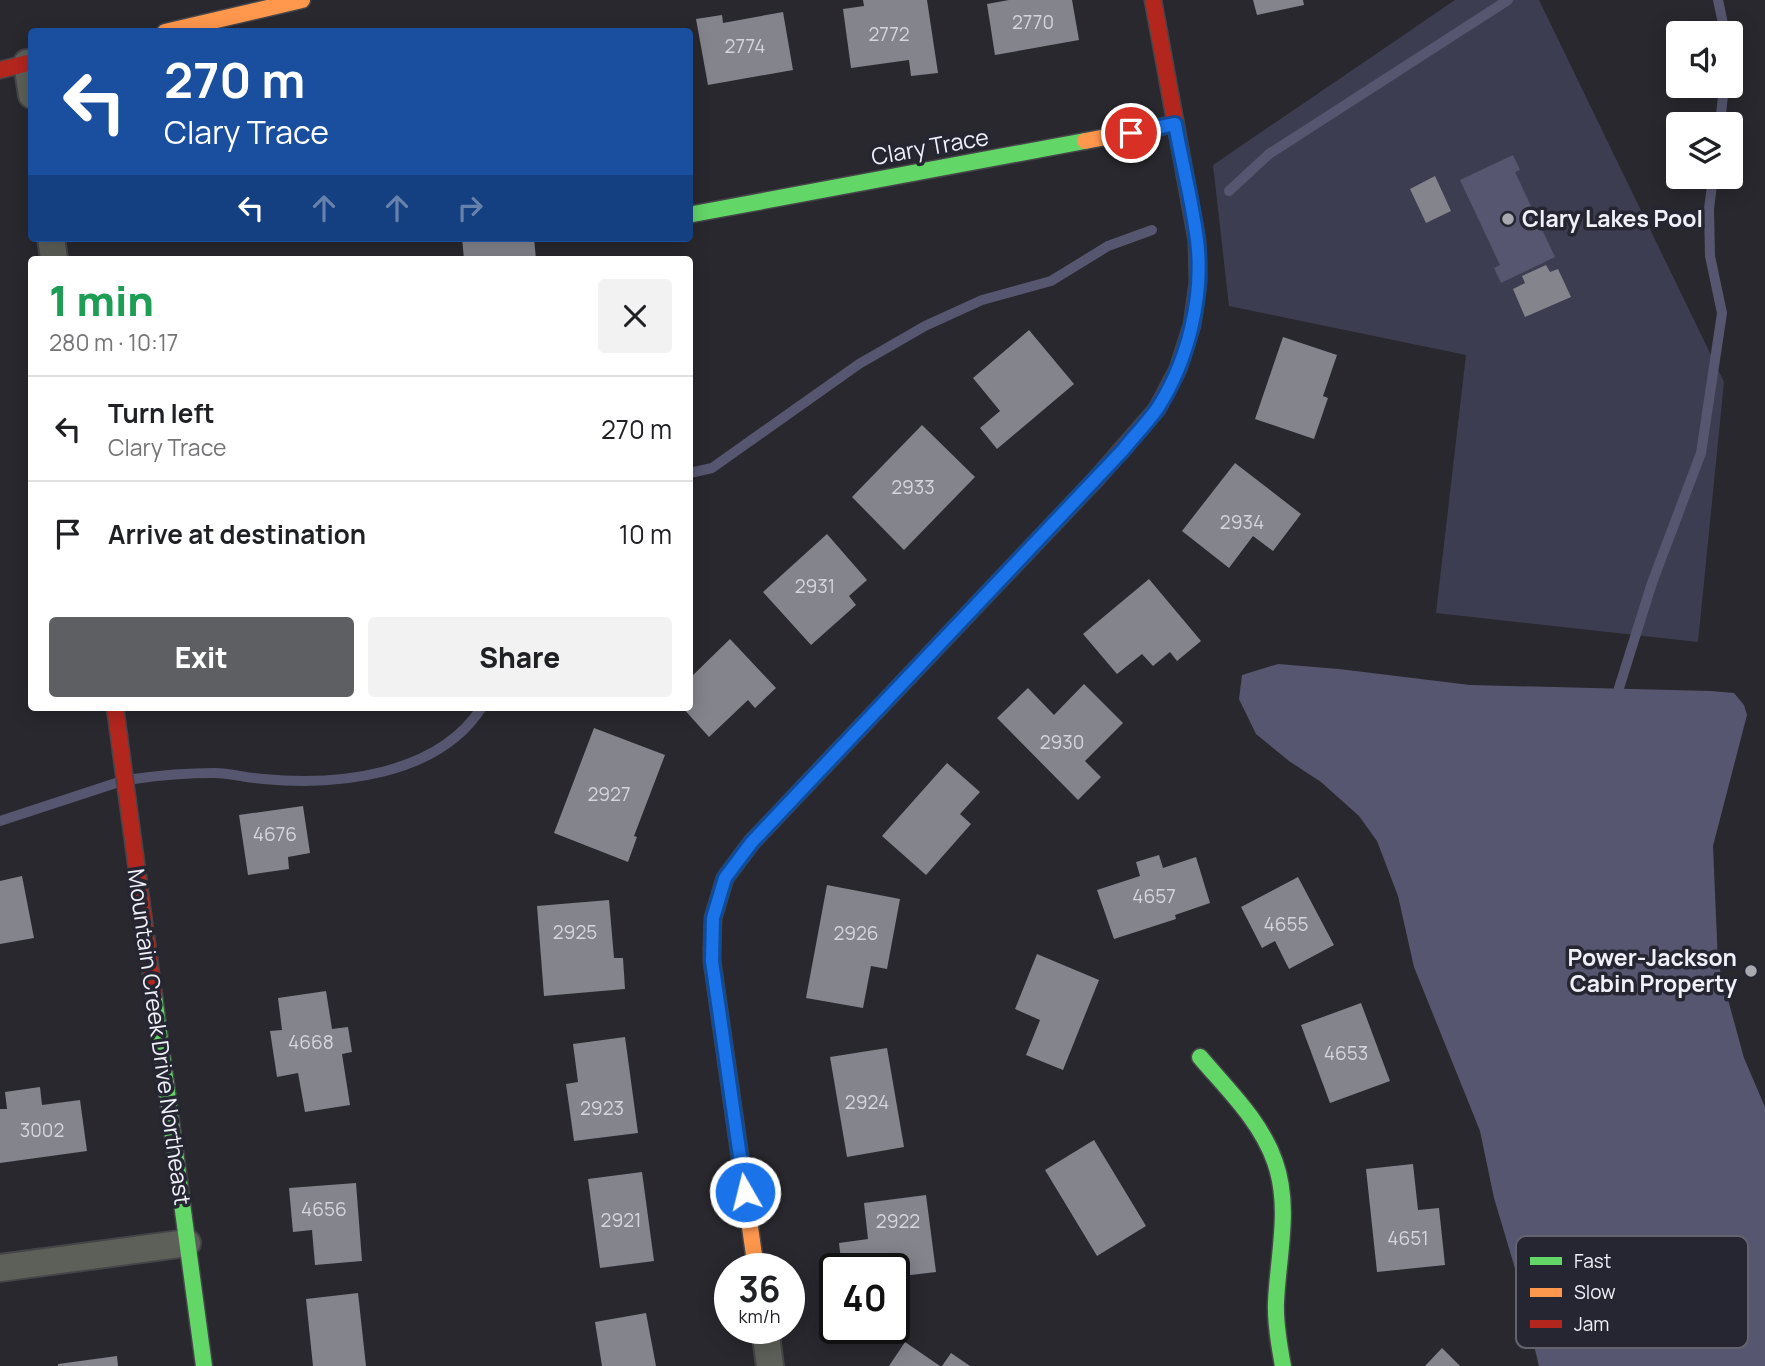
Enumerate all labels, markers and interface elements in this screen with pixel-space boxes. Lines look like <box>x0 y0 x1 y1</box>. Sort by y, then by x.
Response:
house number: 2770 <box>1012 9 1054 35</box>
house number: 2772 <box>868 21 910 47</box>
map controls <box>1666 21 1743 189</box>
button: sound <box>1666 21 1743 98</box>
house number: 2774 <box>725 33 765 59</box>
text: 270 m <box>164 46 305 113</box>
icon: left <box>49 56 140 147</box>
pin <box>1101 103 1161 163</box>
text: Clary Trace <box>164 110 329 154</box>
button: layers <box>1666 112 1743 189</box>
icon: arrive <box>1112 114 1150 152</box>
street label: Clary Trace <box>869 120 991 172</box>
icon: left <box>232 189 270 227</box>
icon: ahead <box>305 189 343 227</box>
icon: ahead <box>378 189 416 227</box>
icon: right <box>451 189 489 227</box>
place label: Clary Lakes Pool <box>1522 202 1703 234</box>
marker: Clary Lakes Pool <box>1500 211 1516 227</box>
text: 1 min <box>49 271 154 329</box>
button: close <box>598 279 672 353</box>
text: 280 m · 10:17 <box>49 326 178 358</box>
text: Turn left <box>108 395 215 431</box>
icon: left <box>49 410 87 448</box>
text: 270 m <box>601 411 672 447</box>
text: Clary Trace <box>108 431 226 463</box>
house number: 2933 <box>891 474 935 500</box>
house number: 2934 <box>1220 509 1264 535</box>
icon: arrive <box>49 515 87 553</box>
text: Arrive at destination <box>108 516 366 552</box>
text: 10 m <box>619 516 672 552</box>
house number: 2931 <box>795 573 835 599</box>
button: Exit <box>49 617 354 697</box>
button: Share <box>368 617 672 697</box>
house number: 2930 <box>1040 729 1084 755</box>
house number: 2927 <box>588 781 631 807</box>
house number: 4676 <box>253 821 297 847</box>
street label: Mountain Creek Drive Northeast <box>121 867 199 1207</box>
house number: 4657 <box>1132 883 1176 909</box>
house number: 4655 <box>1264 911 1308 937</box>
house number: 2925 <box>553 919 597 945</box>
house number: 2926 <box>833 920 879 946</box>
place label: Power-Jackson Cabin Property <box>1568 941 1737 999</box>
marker: Power-Jackson Cabin Property <box>1743 963 1759 979</box>
house number: 4668 <box>288 1029 334 1055</box>
house number: 4653 <box>1324 1040 1368 1066</box>
house number: 2924 <box>845 1089 889 1115</box>
house number: 2923 <box>580 1095 624 1121</box>
house number: 3002 <box>20 1117 64 1143</box>
position arrow <box>708 1155 782 1229</box>
house number: 4656 <box>301 1196 347 1222</box>
house number: 2921 <box>601 1207 641 1233</box>
house number: 2922 <box>876 1208 920 1234</box>
house number: 4651 <box>1387 1225 1429 1251</box>
legend <box>1516 1236 1748 1348</box>
text: Fast <box>1574 1248 1611 1274</box>
speed limit sign: 40 <box>819 1253 910 1344</box>
text: 36 <box>738 1265 781 1313</box>
text: Slow <box>1574 1279 1616 1305</box>
text: km/h <box>739 1304 780 1328</box>
text: Jam <box>1574 1311 1609 1337</box>

